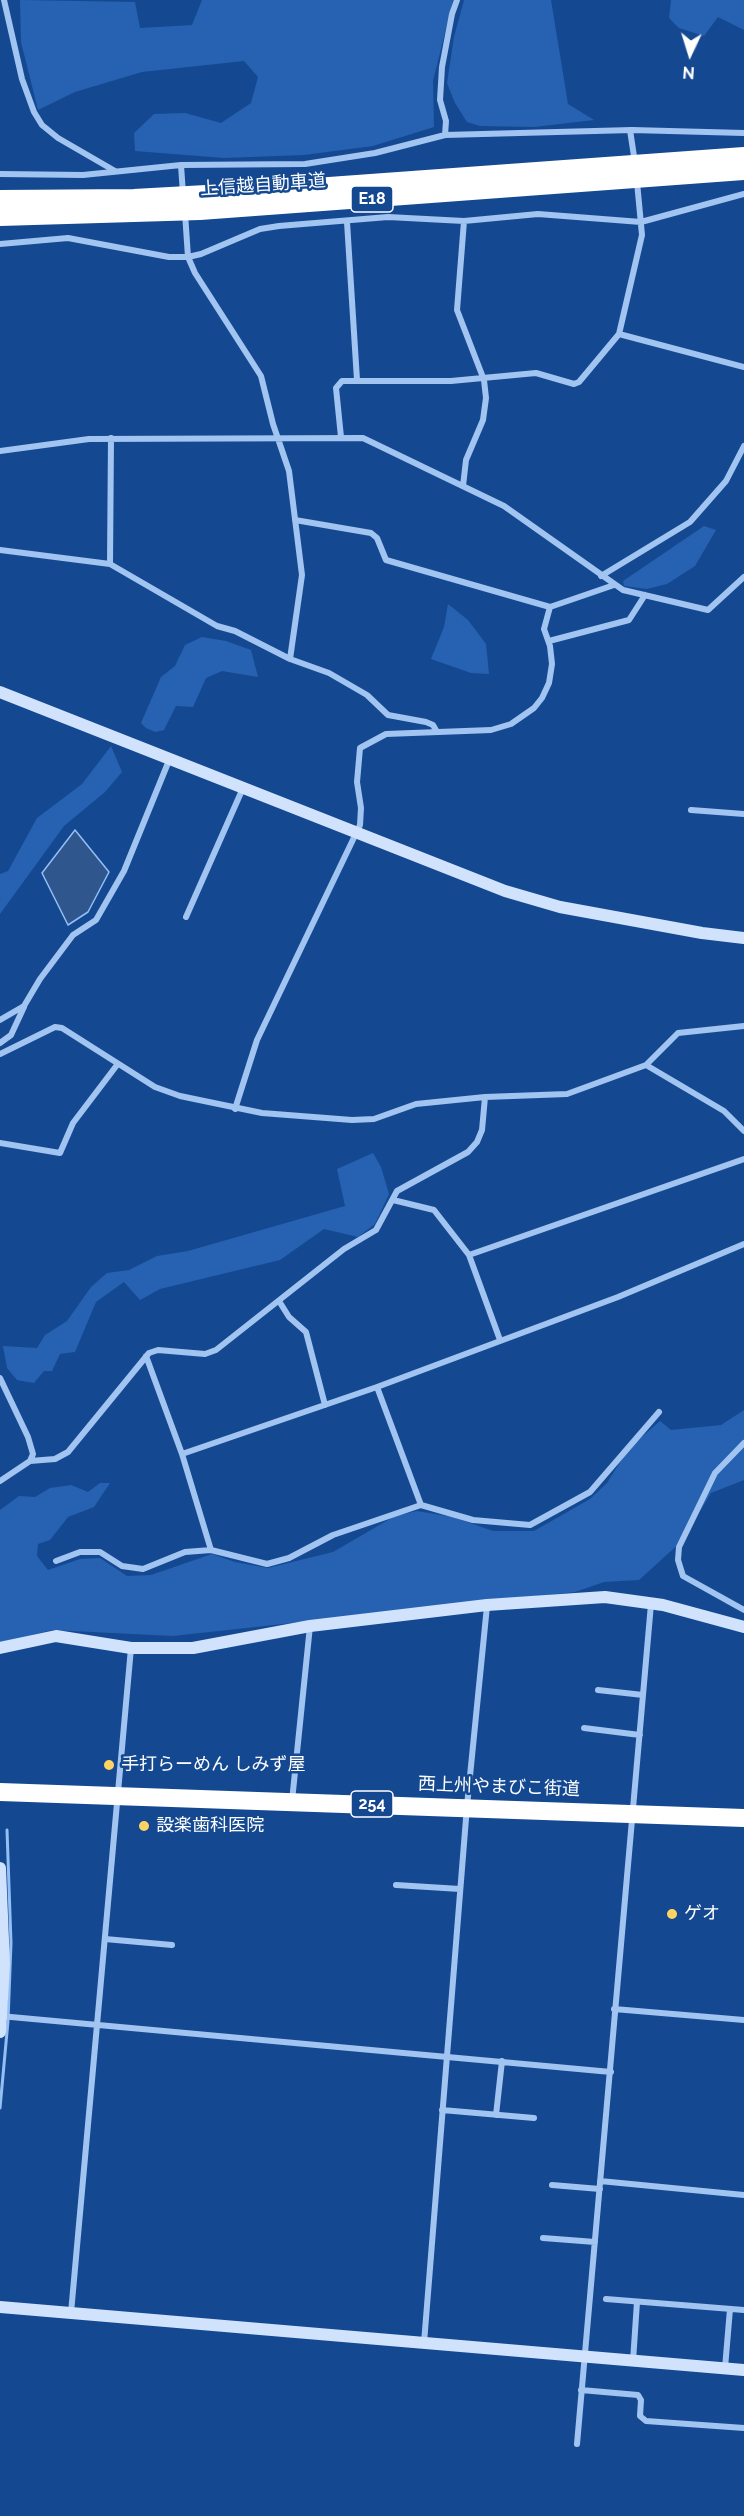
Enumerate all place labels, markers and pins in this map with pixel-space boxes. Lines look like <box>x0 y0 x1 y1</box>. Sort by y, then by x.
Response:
place label: 手打らーめん しみず屋 <box>121 1754 306 1776</box>
marker: 手打らーめん しみず屋 <box>102 1758 116 1772</box>
place label: 設楽歯科医院 <box>156 1815 264 1837</box>
marker: 設楽歯科医院 <box>137 1819 151 1833</box>
place label: ゲオ <box>684 1903 720 1925</box>
marker: ゲオ <box>665 1907 679 1921</box>

